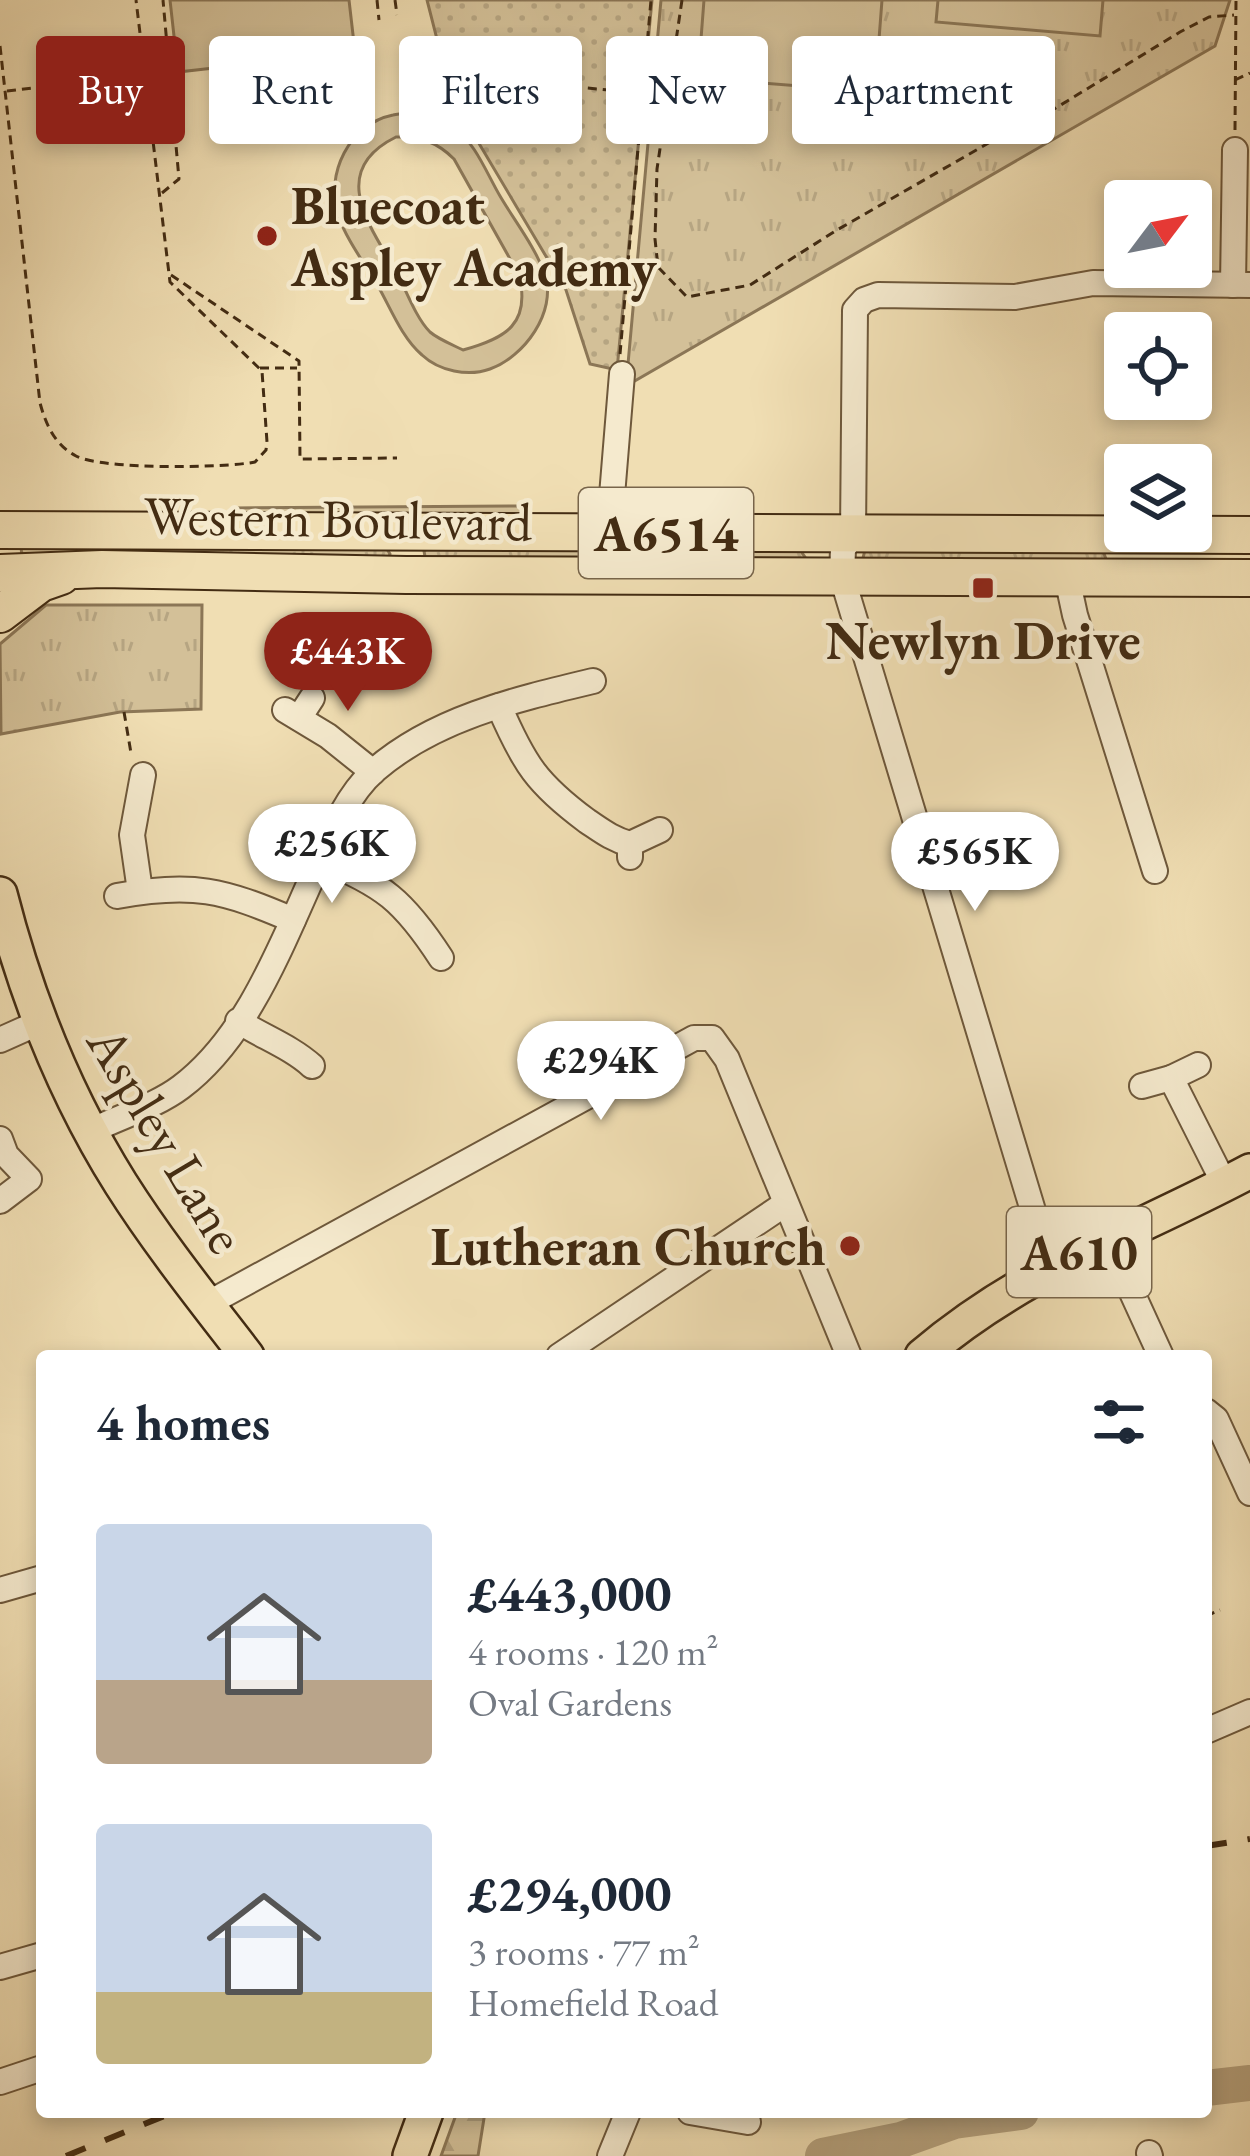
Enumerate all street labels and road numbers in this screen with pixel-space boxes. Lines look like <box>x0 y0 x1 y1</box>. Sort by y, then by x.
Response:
street label: Western Boulevard <box>143 480 534 556</box>
road number: A6514 <box>579 488 753 578</box>
street label: Aspley Lane <box>71 1012 262 1266</box>
road number: A610 <box>1007 1207 1151 1297</box>

